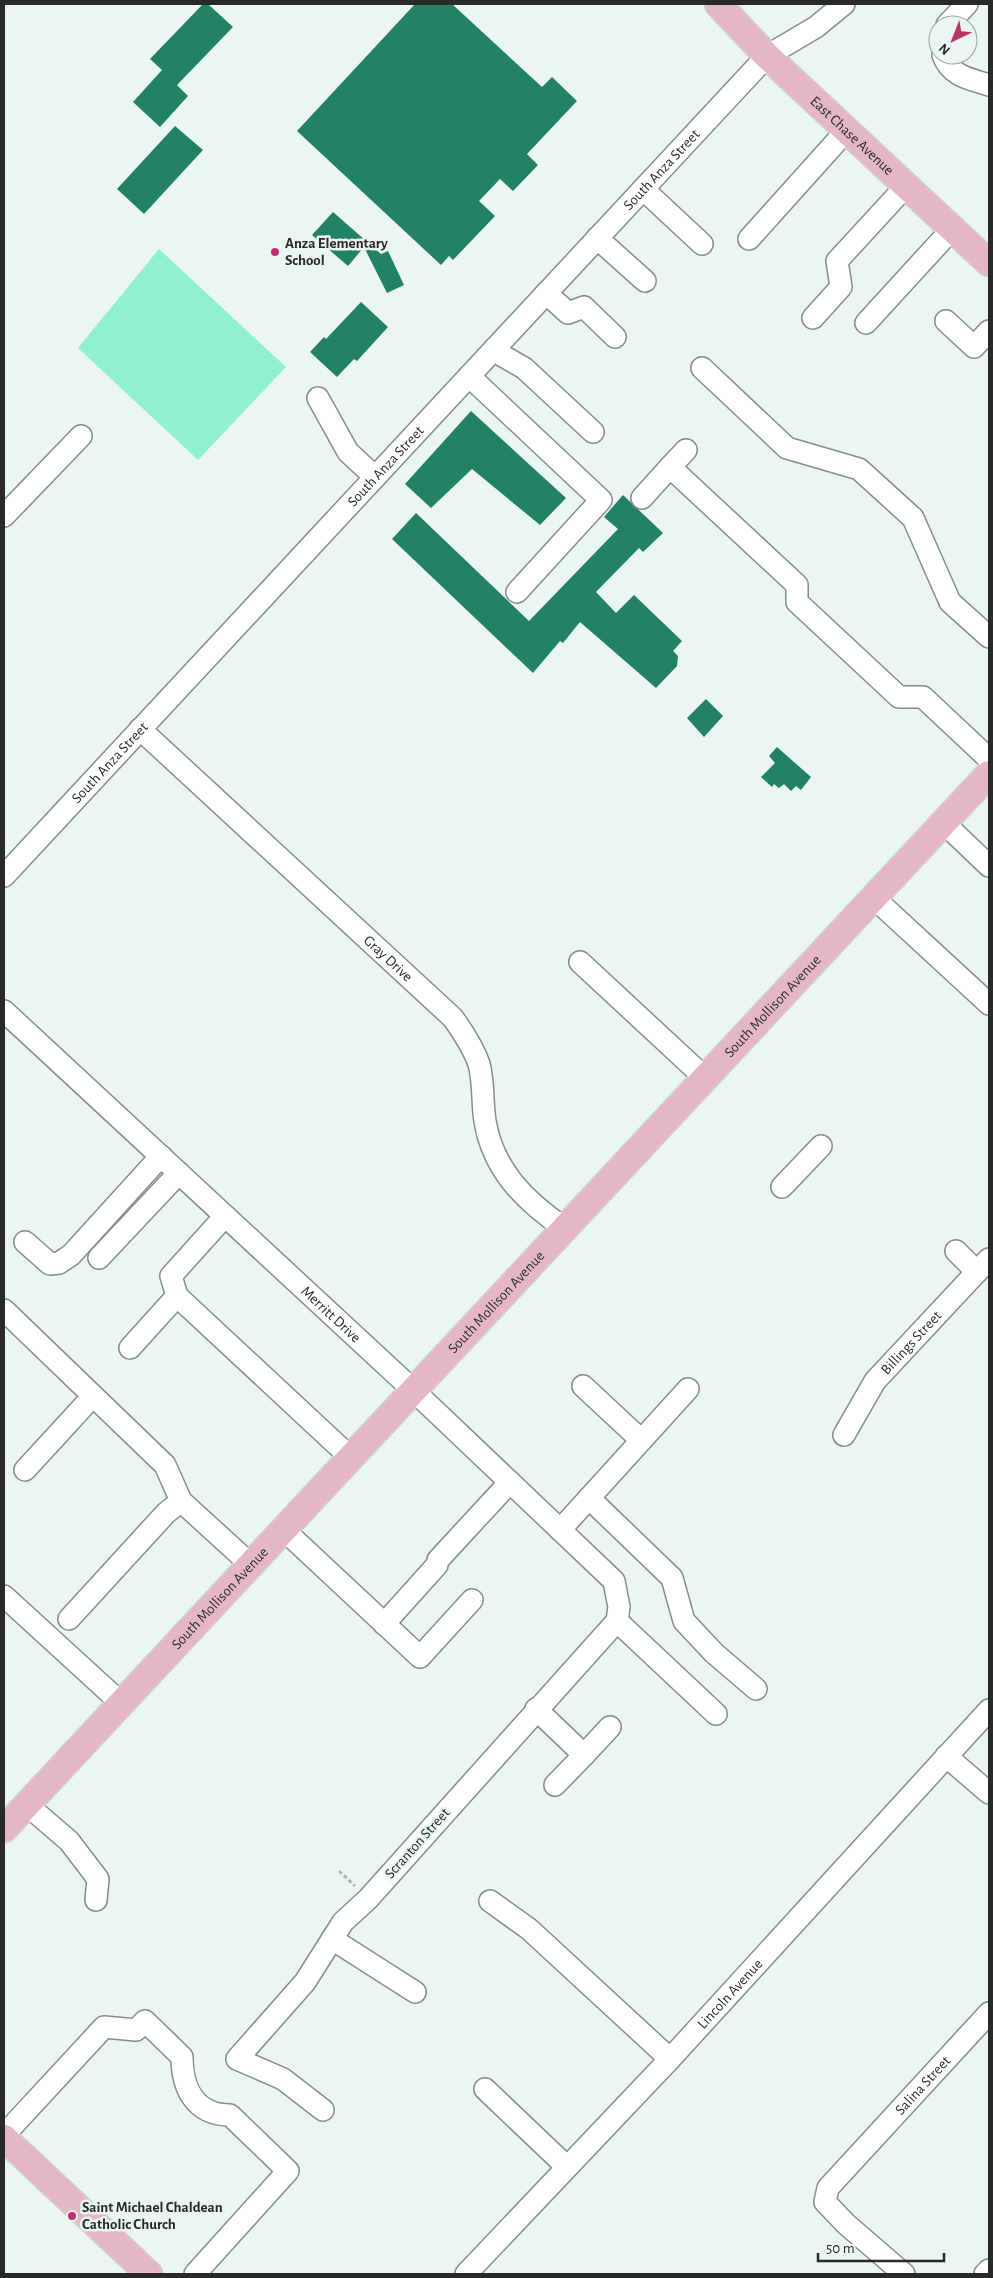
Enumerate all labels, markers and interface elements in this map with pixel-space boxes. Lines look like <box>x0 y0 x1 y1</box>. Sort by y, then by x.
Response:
north arrow <box>928 15 978 65</box>
text: N <box>936 40 953 57</box>
street label: East Chase Avenue <box>807 94 897 178</box>
street label: South Anza Street <box>621 126 703 213</box>
place label: Anza Elementary School <box>285 236 388 268</box>
marker: Anza Elementary School <box>269 246 281 258</box>
street label: South Anza Street <box>345 423 427 510</box>
street label: South Anza Street <box>69 719 151 806</box>
street label: Gray Drive <box>361 933 415 985</box>
street label: South Mollison Avenue <box>722 952 824 1060</box>
street label: South Mollison Avenue <box>445 1248 548 1356</box>
street label: Merritt Drive <box>298 1283 364 1346</box>
street label: Billings Street <box>878 1308 945 1378</box>
street label: South Mollison Avenue <box>169 1544 271 1652</box>
street label: Scranton Street <box>382 1805 453 1881</box>
street label: Lincoln Avenue <box>695 1956 766 2032</box>
street label: Salina Street <box>893 2053 954 2118</box>
place label: Saint Michael Chaldean Catholic Church <box>82 2200 223 2232</box>
marker: Saint Michael Chaldean Catholic Church <box>66 2210 78 2222</box>
scale bar <box>818 2230 944 2262</box>
text: 50 m <box>826 2241 855 2256</box>

